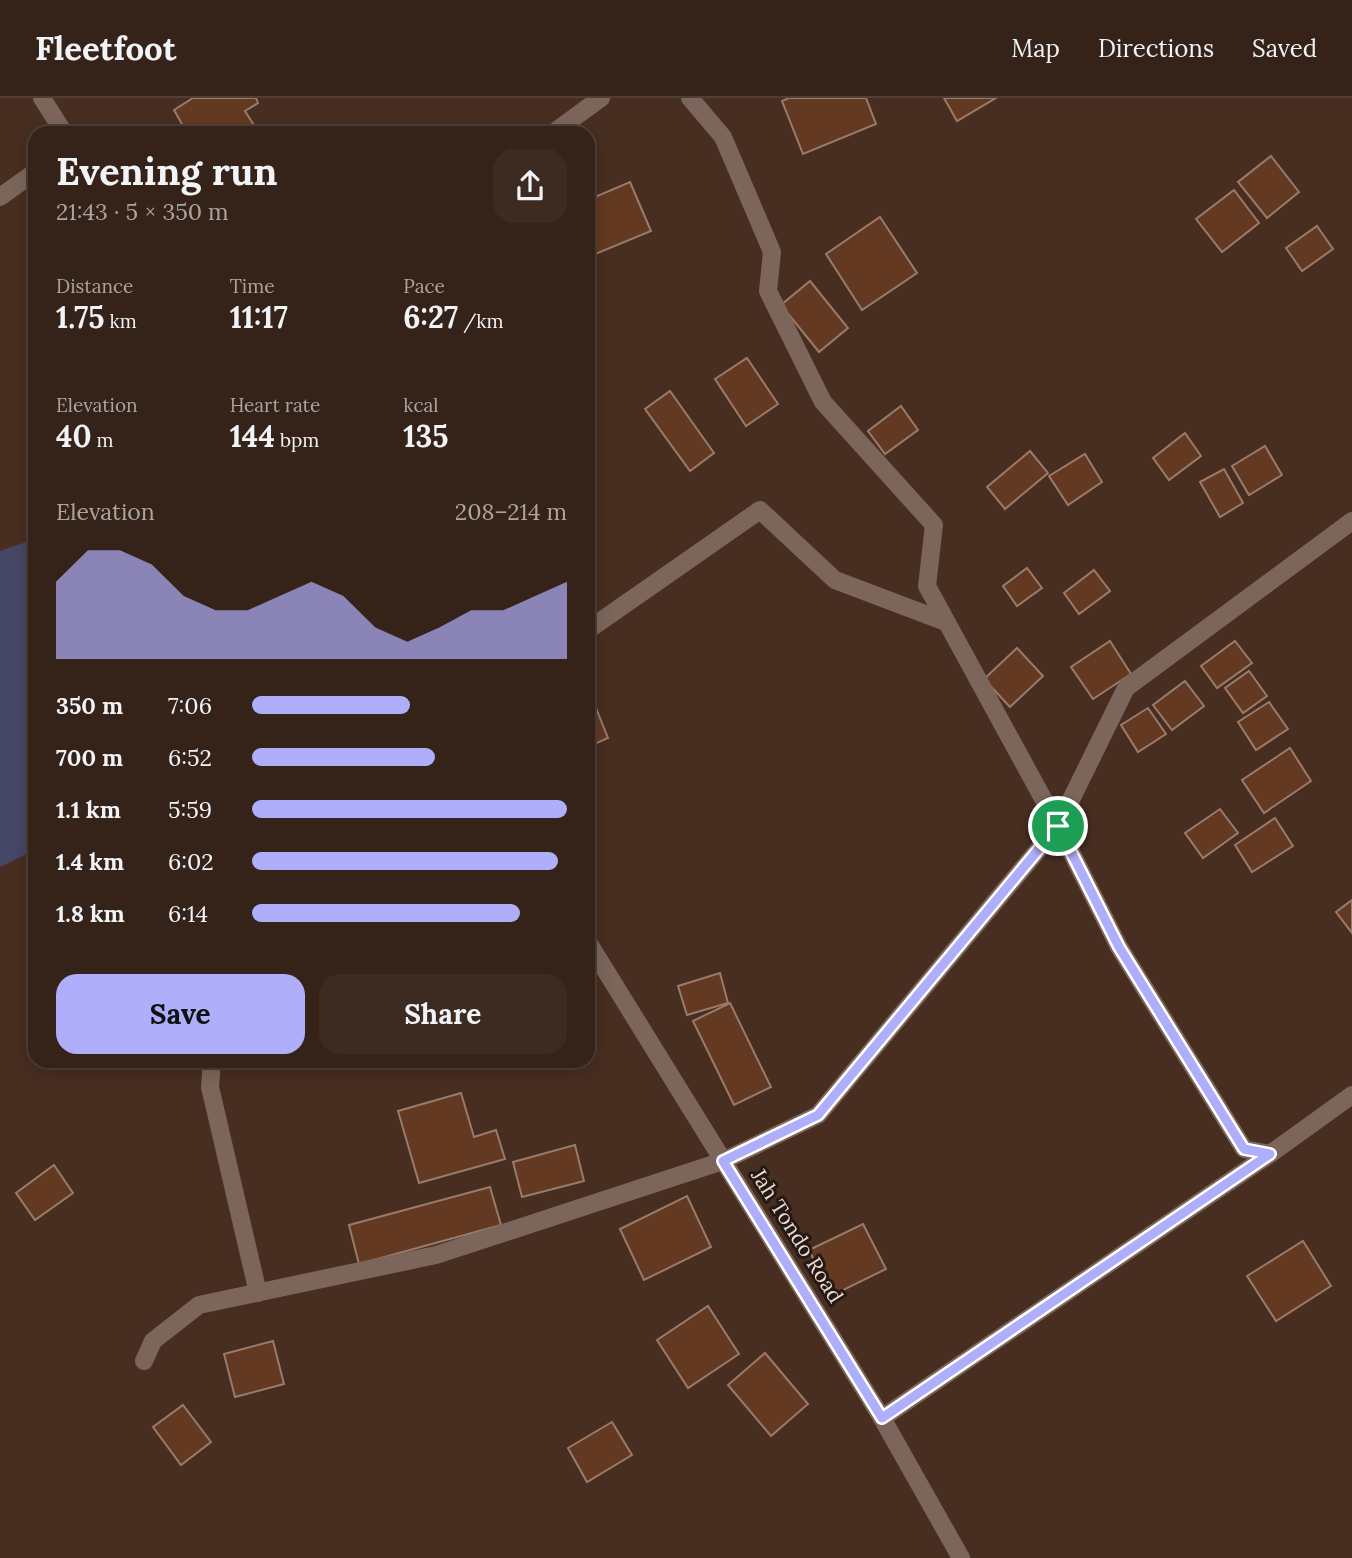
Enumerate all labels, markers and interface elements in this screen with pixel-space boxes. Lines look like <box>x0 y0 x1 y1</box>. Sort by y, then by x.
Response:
text: Fleetfoot <box>35 27 176 69</box>
text: Map <box>1011 33 1060 64</box>
text: Directions <box>1098 33 1214 64</box>
text: Saved <box>1252 33 1317 64</box>
text: Evening run <box>56 147 278 195</box>
button: share <box>493 149 567 223</box>
text: 21:43 · 5 × 350 m <box>56 197 229 226</box>
text: Distance <box>56 274 133 298</box>
text: Time <box>230 274 274 298</box>
text: Pace <box>403 274 445 298</box>
text: 1.75 <box>56 298 105 336</box>
text: 11:17 <box>230 298 288 336</box>
text: 6:27 <box>403 298 458 336</box>
text: km <box>105 309 137 333</box>
text: /km <box>458 309 503 333</box>
text: Elevation <box>56 393 138 417</box>
text: Heart rate <box>230 393 320 417</box>
text: kcal <box>403 393 438 417</box>
text: 40 <box>56 417 92 455</box>
text: 144 <box>230 417 275 455</box>
text: 135 <box>403 417 449 455</box>
text: m <box>92 428 113 452</box>
text: bpm <box>275 428 319 452</box>
text: Elevation <box>56 497 155 526</box>
text: 208–214 m <box>455 497 567 526</box>
text: 350 m <box>56 691 123 720</box>
text: 7:06 <box>168 691 212 720</box>
text: 700 m <box>56 743 123 772</box>
text: 6:52 <box>168 743 212 772</box>
text: 1.1 km <box>56 795 121 824</box>
text: 5:59 <box>168 795 212 824</box>
pin <box>1028 796 1088 856</box>
icon: arrive <box>1039 807 1077 845</box>
text: 1.4 km <box>56 847 124 876</box>
text: 6:02 <box>168 847 214 876</box>
text: 1.8 km <box>56 899 125 928</box>
text: 6:14 <box>168 899 208 928</box>
button: Save <box>56 974 305 1054</box>
button: Share <box>319 974 567 1054</box>
street label: Jah Tondo Road <box>745 1163 849 1308</box>

